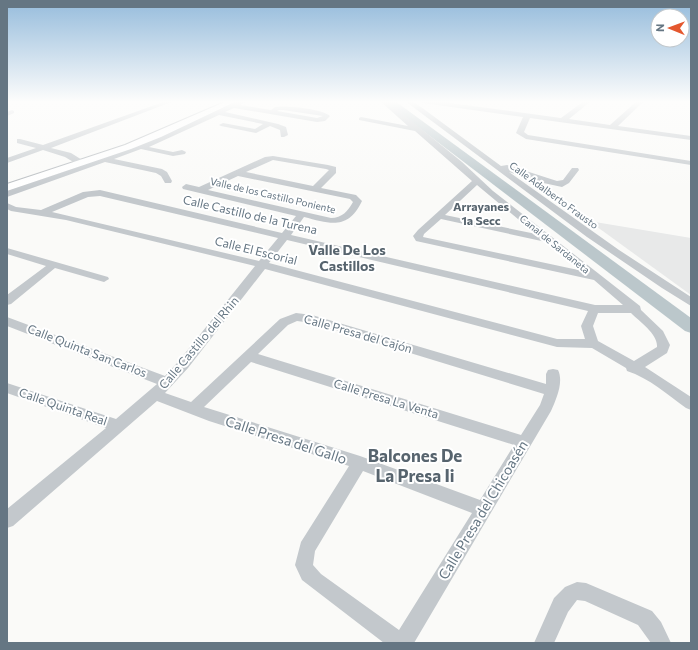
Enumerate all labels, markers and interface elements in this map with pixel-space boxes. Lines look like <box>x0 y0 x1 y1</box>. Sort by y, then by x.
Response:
north arrow <box>650 8 690 48</box>
text: N <box>653 24 666 32</box>
street label: Calle Adalberto Frausto <box>507 159 601 231</box>
street label: Valle de los Castillo Poniente <box>209 175 337 215</box>
street label: Calle Castillo de la Turena <box>182 192 319 236</box>
district label: Arrayanes 1a Secc <box>453 199 510 227</box>
street label: Canal de Sardaneta <box>518 212 592 276</box>
street label: Calle El Escorial <box>214 233 299 267</box>
district label: Valle De Los Castillos <box>308 241 386 274</box>
street label: Calle Castillo del Rhin <box>156 293 241 391</box>
street label: Calle Presa del Cajón <box>303 311 414 355</box>
street label: Calle Quinta San Carlos <box>26 321 149 379</box>
street label: Calle Presa La Venta <box>332 375 440 421</box>
street label: Calle Quinta Real <box>17 384 109 428</box>
street label: Calle Presa del Gallo <box>223 412 349 467</box>
street label: Calle Presa del Chicoasén <box>434 437 531 582</box>
district label: Balcones De La Presa Ii <box>368 445 462 486</box>

